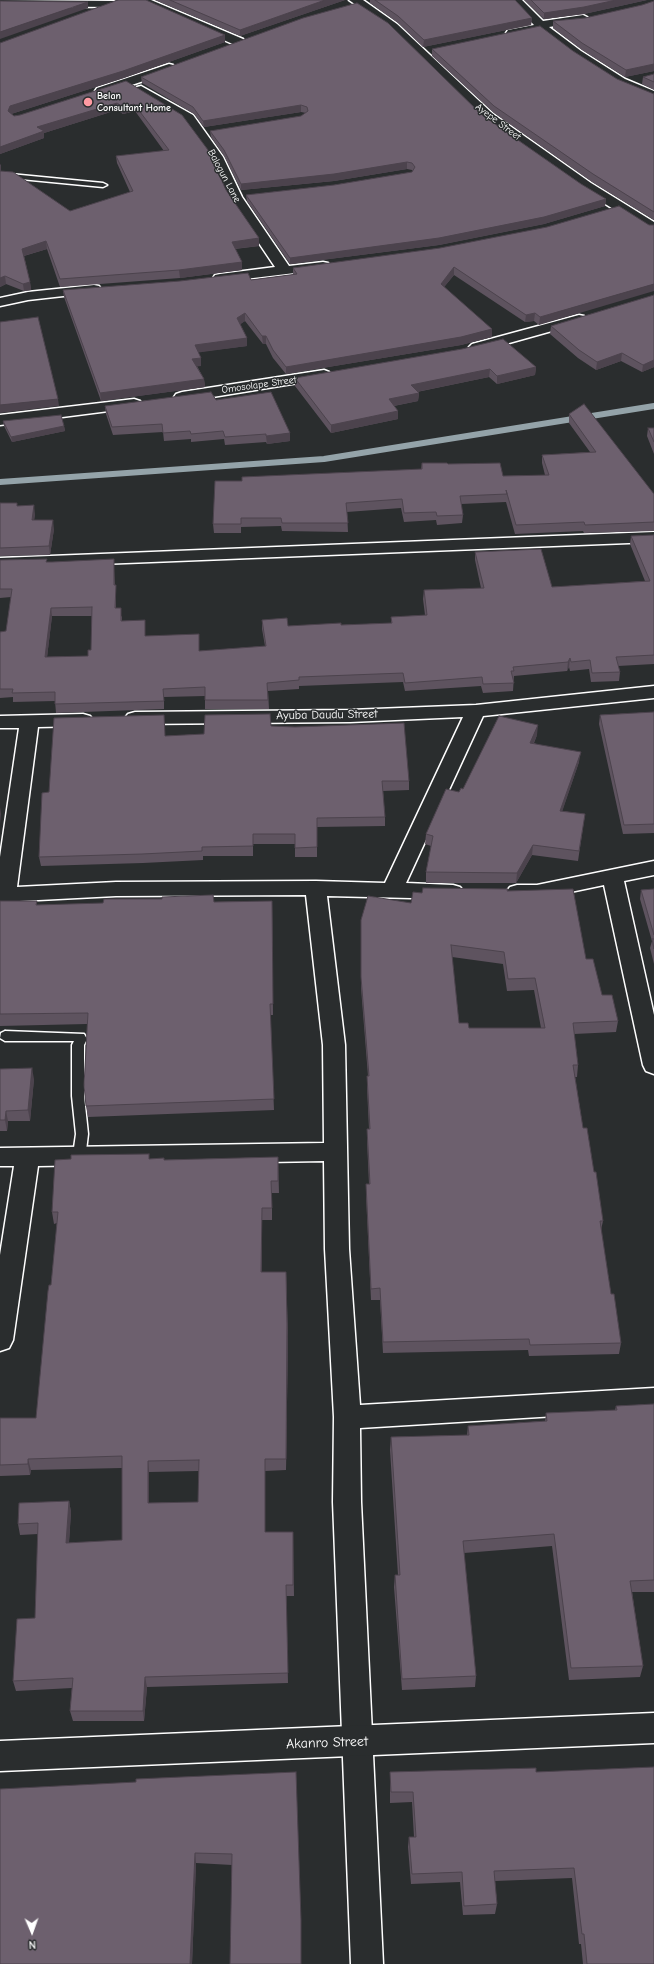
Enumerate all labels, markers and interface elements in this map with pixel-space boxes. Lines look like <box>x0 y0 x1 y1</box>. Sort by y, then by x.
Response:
place label: Belan Consultant Home <box>97 90 171 114</box>
marker: Belan Consultant Home <box>82 96 94 108</box>
street label: Ayepe Street <box>473 101 523 143</box>
street label: Balogun Lane <box>205 147 243 205</box>
street label: Omosolape Street <box>221 374 297 396</box>
street label: Ayuba Daudu Street <box>276 707 378 723</box>
street label: Akanro Street <box>286 1733 368 1753</box>
north arrow <box>12 1912 52 1952</box>
text: N <box>29 1938 36 1951</box>

